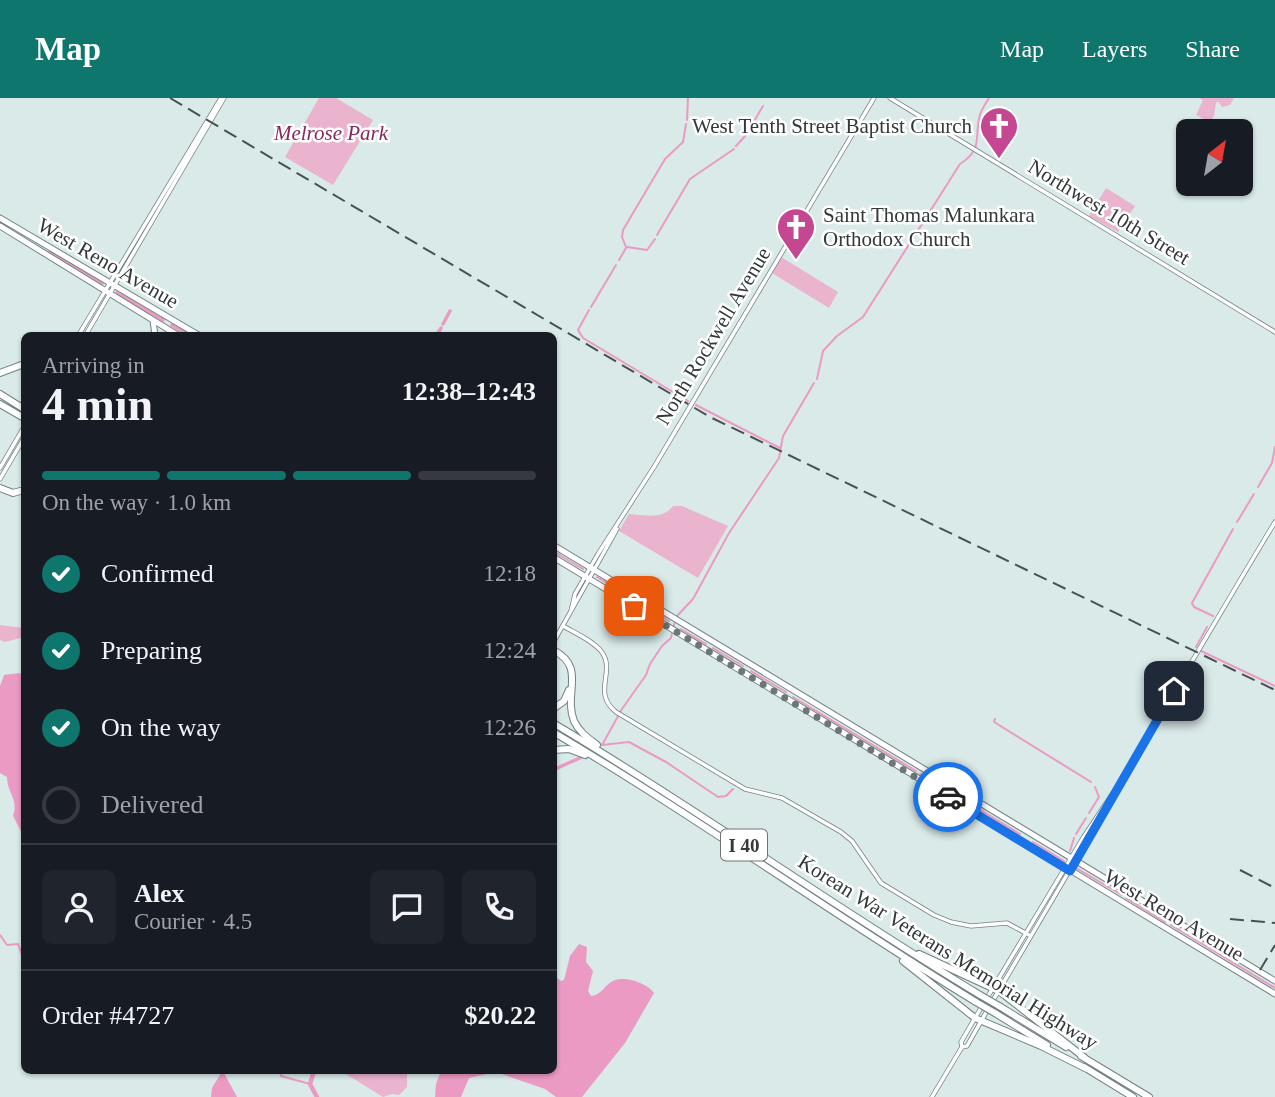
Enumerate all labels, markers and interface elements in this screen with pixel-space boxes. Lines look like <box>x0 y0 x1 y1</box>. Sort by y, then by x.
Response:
text: Map <box>35 31 101 67</box>
text: Map <box>1000 36 1044 62</box>
text: Layers <box>1082 36 1147 62</box>
text: Share <box>1185 36 1240 62</box>
church icon: West Tenth Street Baptist Church <box>978 105 1020 160</box>
place label: West Tenth Street Baptist Church <box>692 114 972 138</box>
north arrow <box>1176 119 1253 196</box>
map controls <box>1176 119 1253 196</box>
park label: Melrose Park <box>273 121 389 145</box>
street label: Northwest 10th Street <box>1024 154 1194 270</box>
place label: Saint Thomas Malunkara Orthodox Church <box>823 203 1036 251</box>
church icon: Saint Thomas Malunkara Orthodox Church <box>775 206 817 261</box>
street label: West Reno Avenue <box>33 213 183 313</box>
street label: North Rockwell Avenue <box>651 243 775 429</box>
text: Arriving in <box>42 353 145 378</box>
text: 12:38–12:43 <box>402 377 536 406</box>
text: 4 min <box>42 379 153 430</box>
text: On the way · 1.0 km <box>42 490 231 515</box>
icon: check <box>42 555 80 593</box>
text: Confirmed <box>101 559 214 588</box>
text: 12:18 <box>484 561 536 586</box>
pin <box>604 576 664 636</box>
icon: bag <box>615 587 653 625</box>
icon: check <box>42 632 80 670</box>
text: Preparing <box>101 636 202 665</box>
text: 12:24 <box>484 638 536 663</box>
pin <box>1144 661 1204 721</box>
icon: home <box>1155 672 1193 710</box>
icon: check <box>42 709 80 747</box>
text: On the way <box>101 713 221 742</box>
text: 12:26 <box>484 715 536 740</box>
courier <box>913 762 983 832</box>
icon: car <box>929 778 967 816</box>
text: Delivered <box>101 790 204 819</box>
road number: I 40 <box>721 830 767 860</box>
street label: Korean War Veterans Memorial Highway <box>794 849 1103 1055</box>
street label: West Reno Avenue <box>1100 864 1248 966</box>
button: person <box>42 870 116 944</box>
button: chat <box>370 870 444 944</box>
button: phone <box>462 870 536 944</box>
text: Alex <box>134 879 185 908</box>
text: Courier · 4.5 <box>134 909 252 934</box>
text: Order #4727 <box>42 1001 174 1030</box>
text: $20.22 <box>465 1001 536 1030</box>

